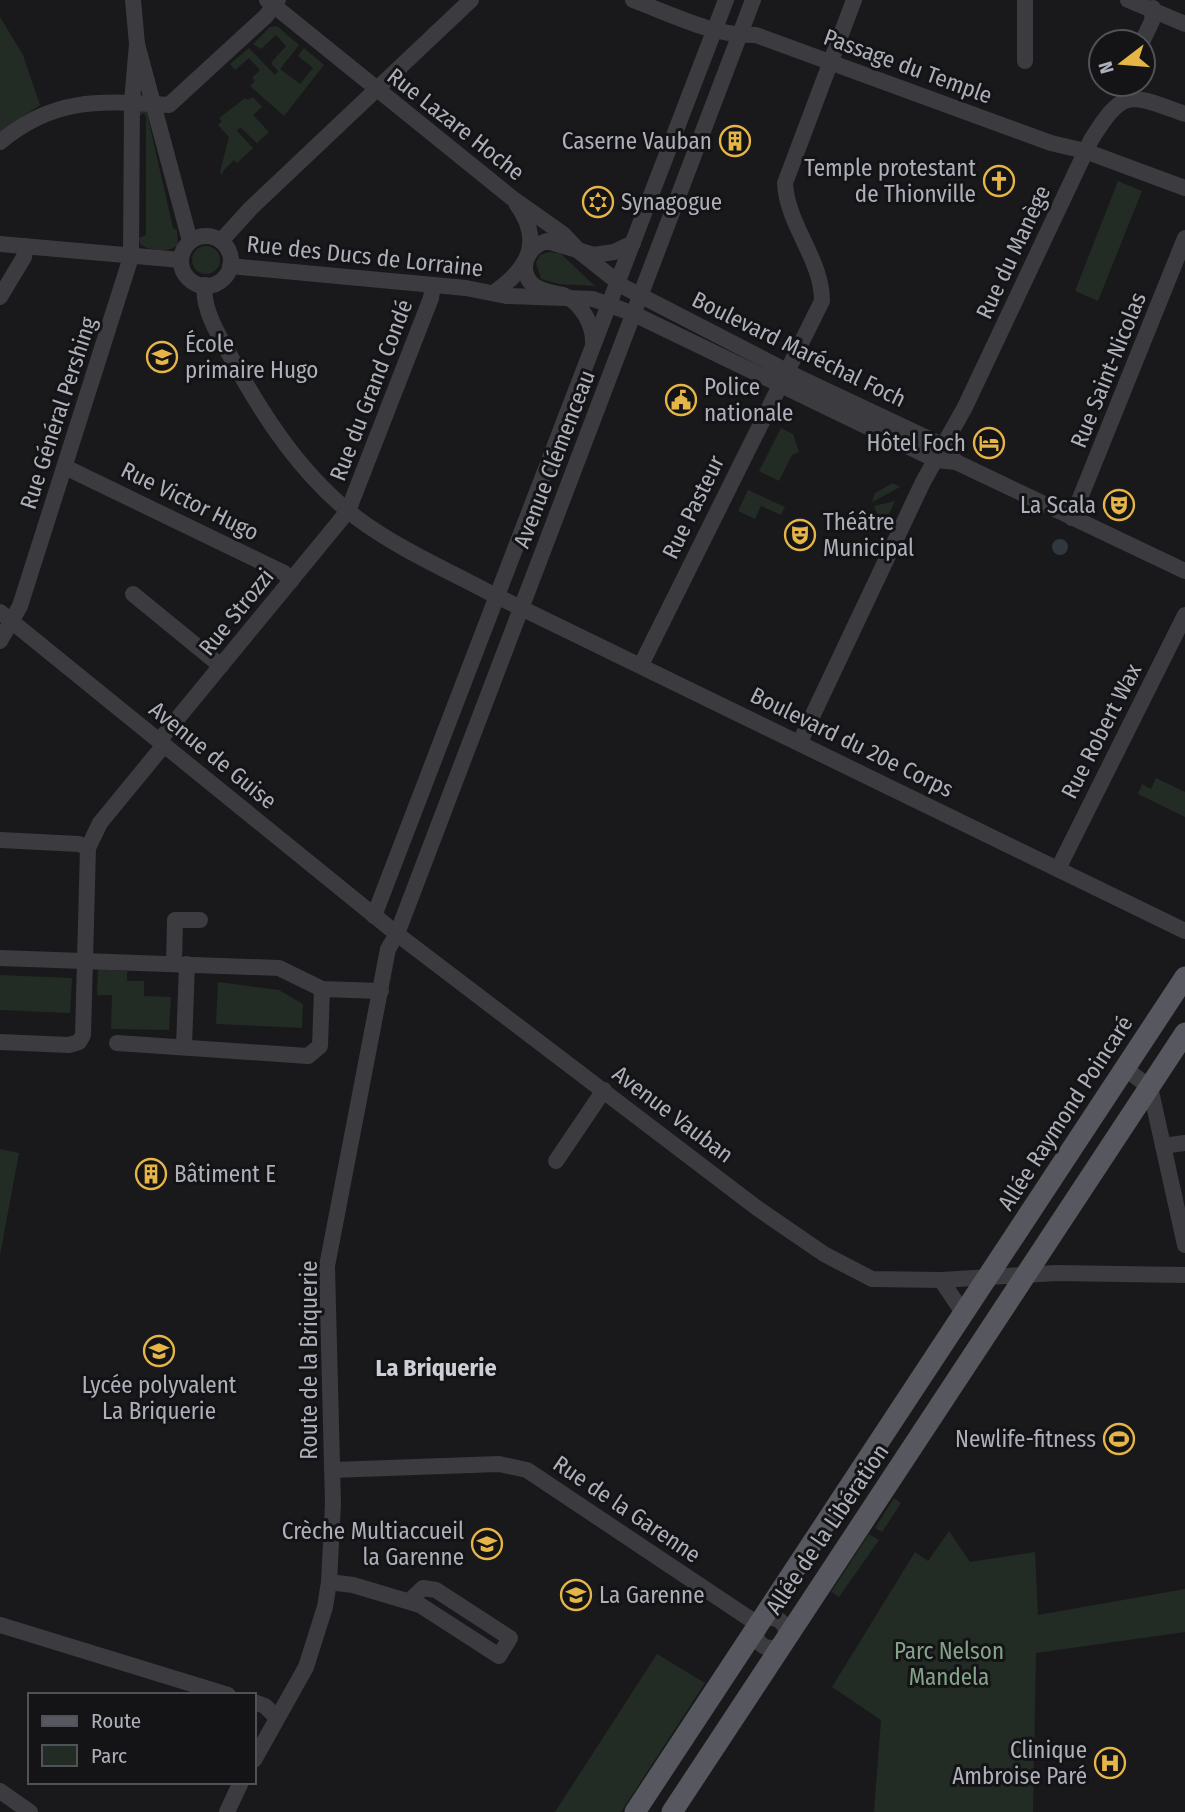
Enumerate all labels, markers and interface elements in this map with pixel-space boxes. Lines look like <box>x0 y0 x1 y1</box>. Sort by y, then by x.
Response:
street label: Passage du Temple <box>820 23 996 109</box>
north arrow <box>1087 28 1157 98</box>
text: N <box>1094 59 1119 76</box>
street label: Rue Lazare Hoche <box>382 62 530 186</box>
building icon: Caserne Vauban <box>718 124 752 158</box>
place label: Caserne Vauban <box>562 127 712 155</box>
place label: Temple protestant de Thionville <box>804 154 976 208</box>
church icon: Temple protestant de Thionville <box>982 164 1016 198</box>
street label: Rue du Manège <box>970 181 1056 323</box>
synagogue icon: Synagogue <box>581 185 615 219</box>
place label: Synagogue <box>621 188 722 216</box>
street label: Rue des Ducs de Lorraine <box>245 230 485 282</box>
street label: Boulevard Maréchal Foch <box>688 285 910 413</box>
street label: Rue Saint-Nicolas <box>1064 288 1152 452</box>
street label: Rue du Grand Condé <box>324 295 418 485</box>
street label: Rue Général Pershing <box>14 313 102 513</box>
place label: École primaire Hugo <box>185 329 318 384</box>
school or university icon: École primaire Hugo <box>145 340 179 374</box>
street label: Avenue Clémenceau <box>507 366 601 552</box>
place label: Police nationale <box>704 373 793 427</box>
public building icon: Police nationale <box>664 383 698 417</box>
hotel icon: Hôtel Foch <box>972 426 1006 460</box>
place label: Hôtel Foch <box>867 429 966 457</box>
street label: Rue Pasteur <box>656 451 730 563</box>
street label: Rue Victor Hugo <box>116 456 264 546</box>
theatre icon: La Scala <box>1102 488 1136 522</box>
place label: La Scala <box>1020 491 1096 519</box>
place label: Théâtre Municipal <box>823 508 914 562</box>
theatre icon: Théâtre Municipal <box>783 518 817 552</box>
street label: Rue Strozzi <box>193 563 279 661</box>
street label: Rue Robert Wax <box>1055 659 1147 803</box>
street label: Boulevard du 20e Corps <box>746 681 958 803</box>
street label: Avenue de Guise <box>144 695 282 815</box>
street label: Allée Raymond Poincaré <box>992 1010 1138 1216</box>
street label: Avenue Vauban <box>607 1059 739 1169</box>
building icon: Bâtiment E <box>134 1157 168 1191</box>
place label: Bâtiment E <box>174 1160 276 1188</box>
street label: Route de la Briquerie <box>295 1260 323 1460</box>
school or university icon: Lycée polyvalent La Briquerie <box>142 1334 176 1368</box>
district label: La Briquerie <box>375 1354 497 1382</box>
place label: Lycée polyvalent La Briquerie <box>82 1371 237 1425</box>
sports icon: Newlife-fitness <box>1102 1422 1136 1456</box>
place label: Newlife-fitness <box>955 1425 1096 1453</box>
street label: Allée de la Libération <box>760 1438 894 1620</box>
street label: Rue de la Garenne <box>548 1449 706 1569</box>
place label: Crèche Multiaccueil la Garenne <box>282 1517 464 1571</box>
school or university icon: Crèche Multiaccueil la Garenne <box>470 1527 504 1561</box>
school or university icon: La Garenne <box>559 1578 593 1612</box>
place label: La Garenne <box>599 1581 705 1609</box>
park label: Parc Nelson Mandela <box>894 1637 1004 1691</box>
legend <box>28 1693 256 1784</box>
text: Route <box>91 1708 141 1734</box>
place label: Clinique Ambroise Paré <box>952 1736 1087 1790</box>
text: Parc <box>91 1743 127 1769</box>
hospital icon: Clinique Ambroise Paré <box>1093 1746 1127 1780</box>

